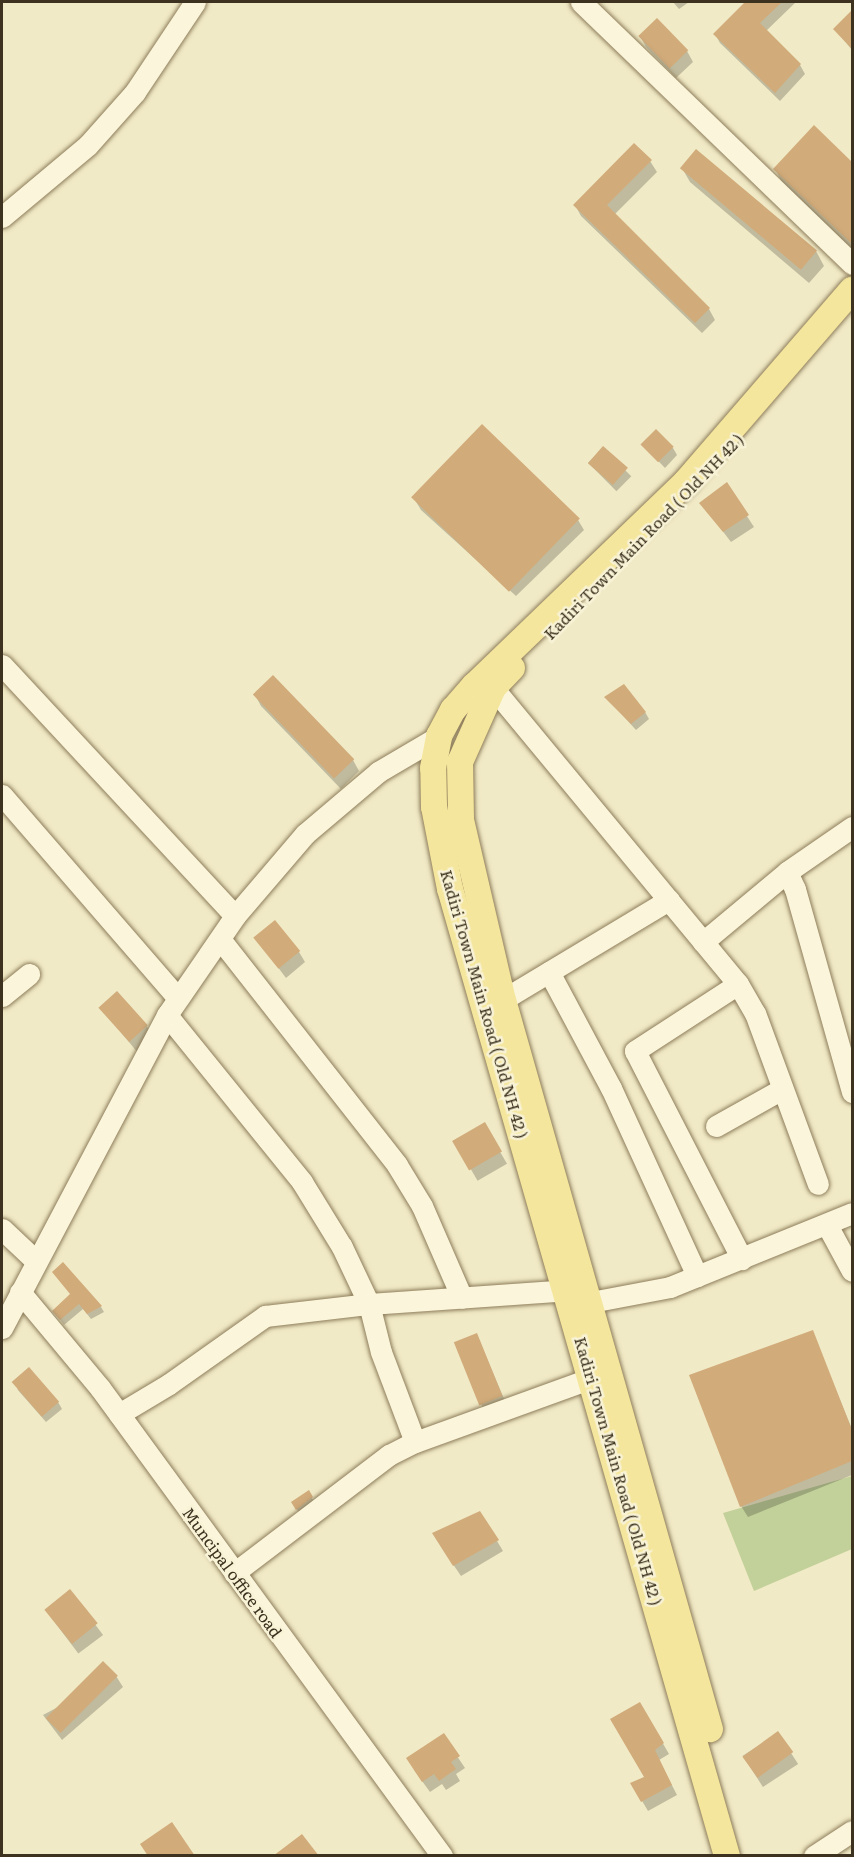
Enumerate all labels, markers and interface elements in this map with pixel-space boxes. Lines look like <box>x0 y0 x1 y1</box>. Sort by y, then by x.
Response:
street label: Kadiri Town Main Road ( Old NH 42 ) <box>539 429 747 643</box>
street label: Kadiri Town Main Road ( Old NH 42 ) <box>437 867 533 1141</box>
street label: Kadiri Town Main Road ( Old NH 42 ) <box>571 1334 667 1608</box>
street label: Muncipal office road <box>179 1503 287 1641</box>

